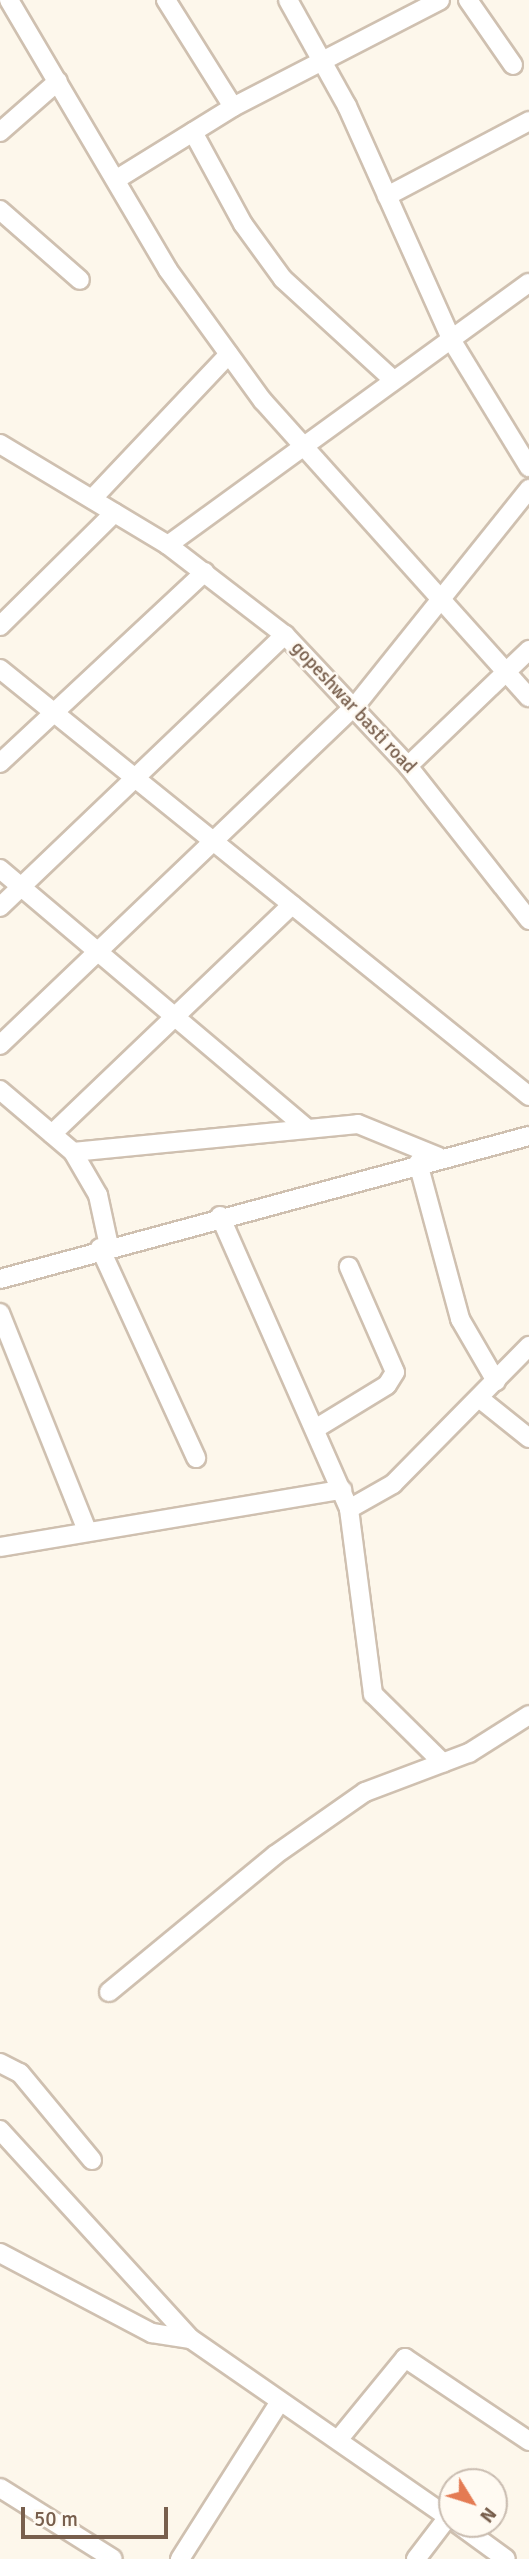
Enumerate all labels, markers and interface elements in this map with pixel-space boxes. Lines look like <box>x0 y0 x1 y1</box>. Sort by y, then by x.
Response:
street label: gopeshwar basti road <box>286 637 420 779</box>
north arrow <box>438 2468 508 2538</box>
scale bar <box>24 2492 172 2536</box>
text: N <box>474 2502 501 2527</box>
text: 50 m <box>34 2506 78 2532</box>

